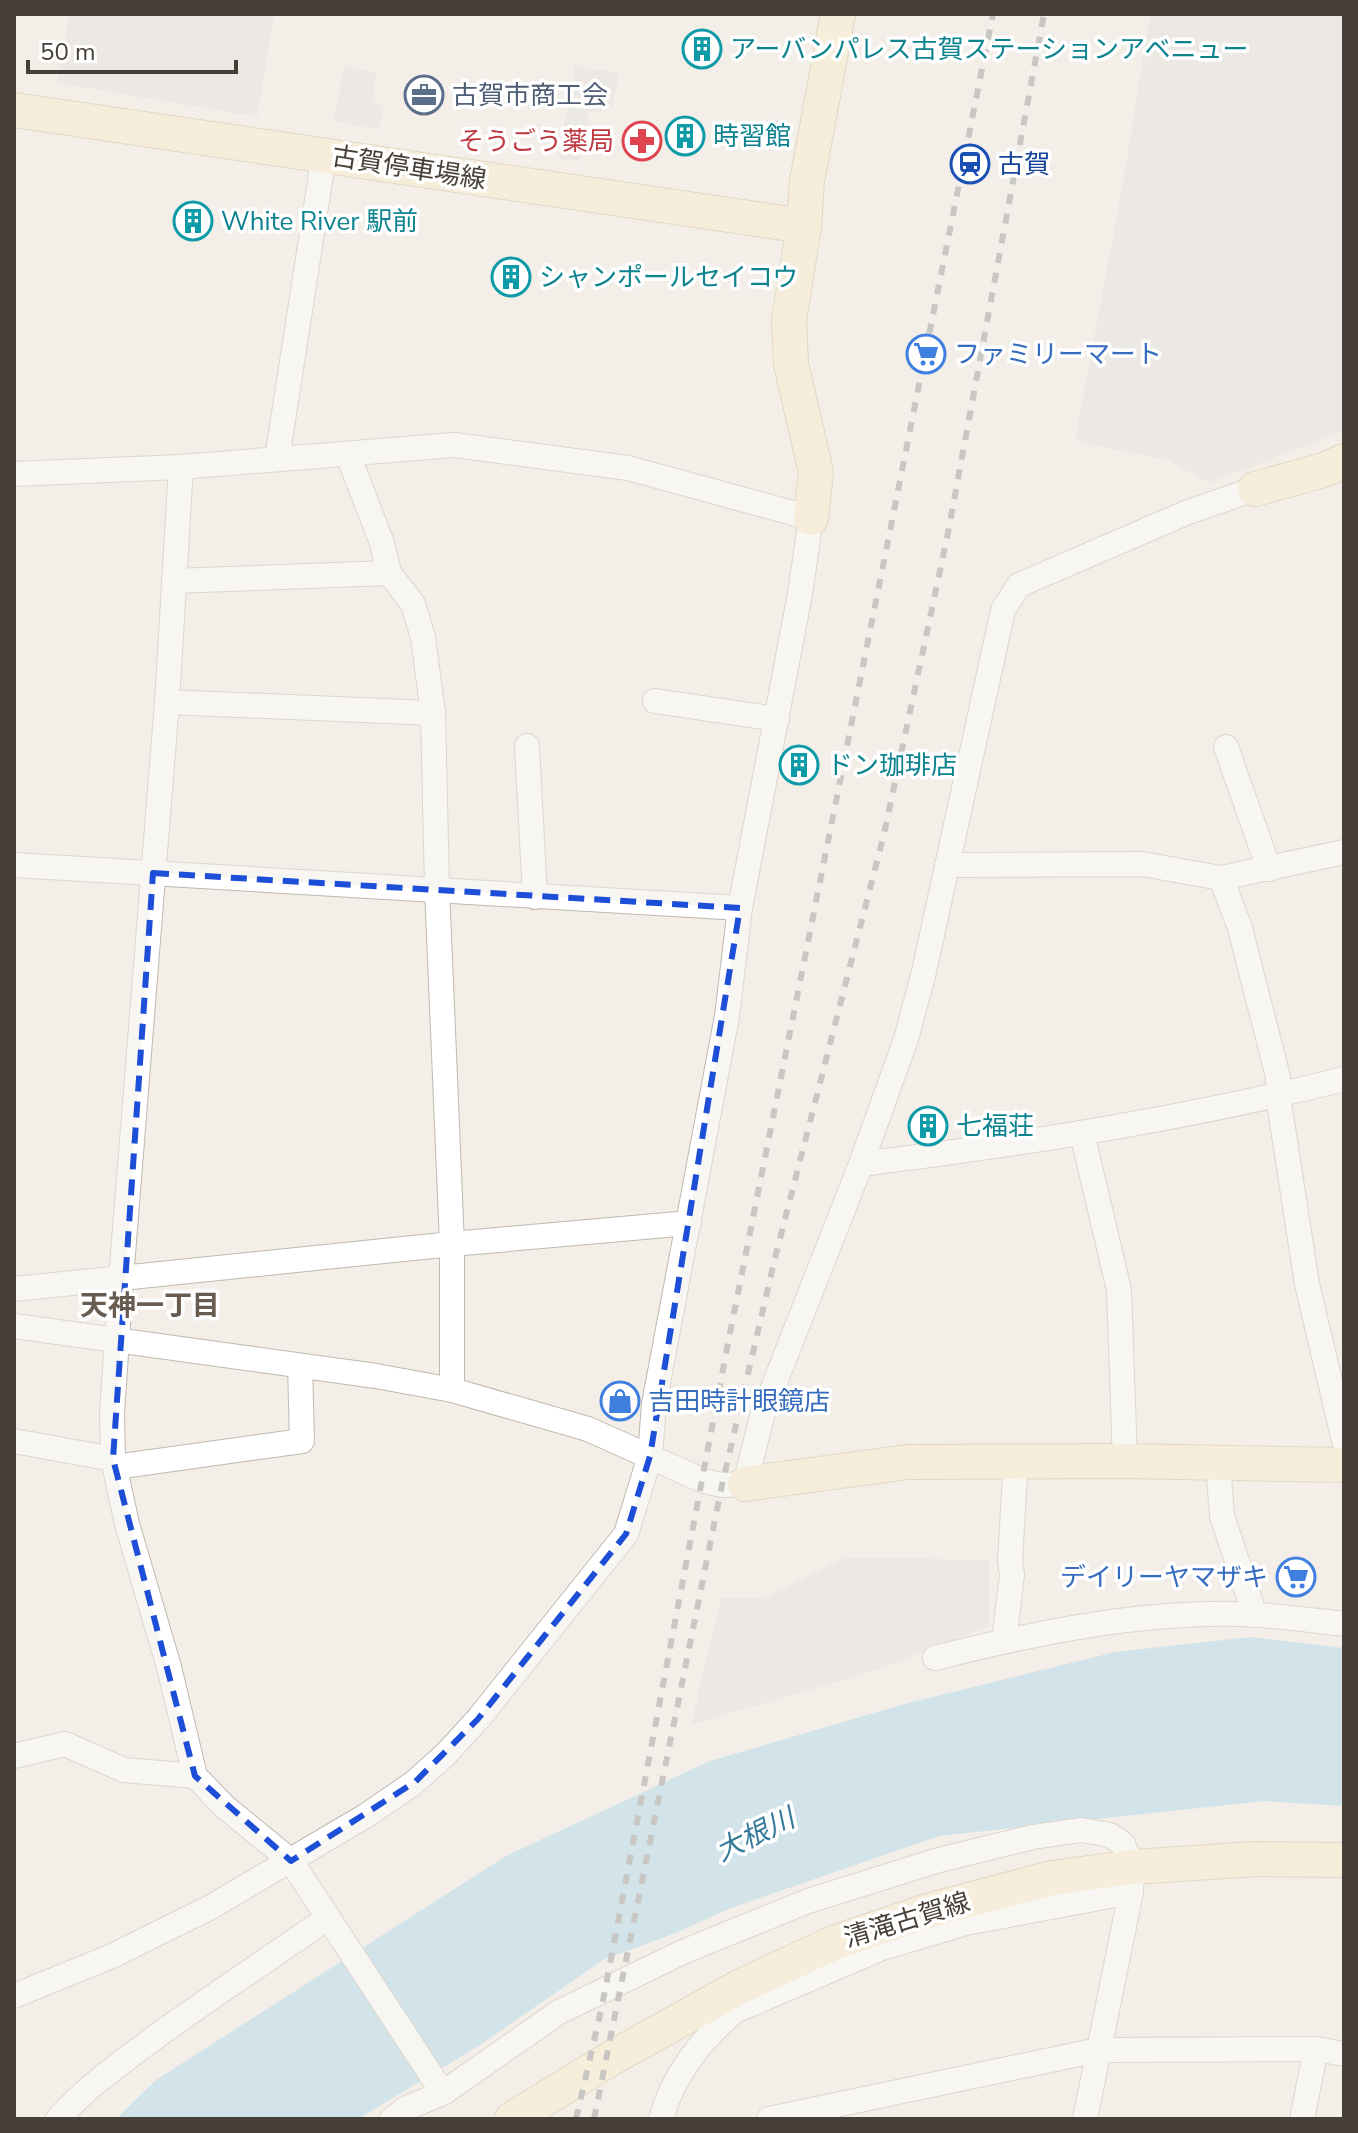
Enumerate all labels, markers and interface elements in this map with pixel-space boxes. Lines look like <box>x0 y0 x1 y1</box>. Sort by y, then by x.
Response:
scale bar <box>28 24 236 74</box>
building icon: アーバンパレス古賀ステーションアベニュー <box>681 28 723 70</box>
place label: アーバンパレス古賀ステーションアベニュー <box>730 32 1248 67</box>
text: 50 m <box>40 36 96 68</box>
office icon: 古賀市商工会 <box>403 74 445 116</box>
place label: 古賀市商工会 <box>452 78 608 113</box>
building icon: 時習館 <box>664 115 706 157</box>
place label: 時習館 <box>713 119 791 154</box>
pharmacy icon: そうごう薬局 <box>621 120 663 162</box>
place label: そうごう薬局 <box>458 124 614 159</box>
street label: 古賀停車場線 <box>329 139 489 197</box>
station icon: 古賀 <box>949 143 991 185</box>
place label: 古賀 <box>998 147 1050 182</box>
building icon: White River 駅前 <box>172 200 214 242</box>
place label: White River 駅前 <box>221 204 418 239</box>
building icon: シャンポールセイコウ <box>490 256 532 298</box>
place label: シャンポールセイコウ <box>539 260 798 295</box>
supermarket icon: ファミリーマート <box>905 333 947 375</box>
place label: ファミリーマート <box>954 337 1162 372</box>
building icon: ドン珈琲店 <box>778 744 820 786</box>
place label: ドン珈琲店 <box>827 748 957 783</box>
building icon: 七福荘 <box>907 1105 949 1147</box>
place label: 七福荘 <box>956 1109 1034 1144</box>
district label: 天神一丁目 <box>80 1287 220 1325</box>
shop icon: 吉田時計眼鏡店 <box>599 1380 641 1422</box>
place label: 吉田時計眼鏡店 <box>648 1384 830 1419</box>
supermarket icon: デイリーヤマザキ <box>1275 1556 1317 1598</box>
place label: デイリーヤマザキ <box>1060 1560 1268 1595</box>
water label: 大根川 <box>709 1798 804 1870</box>
street label: 清滝古賀線 <box>840 1884 974 1956</box>

